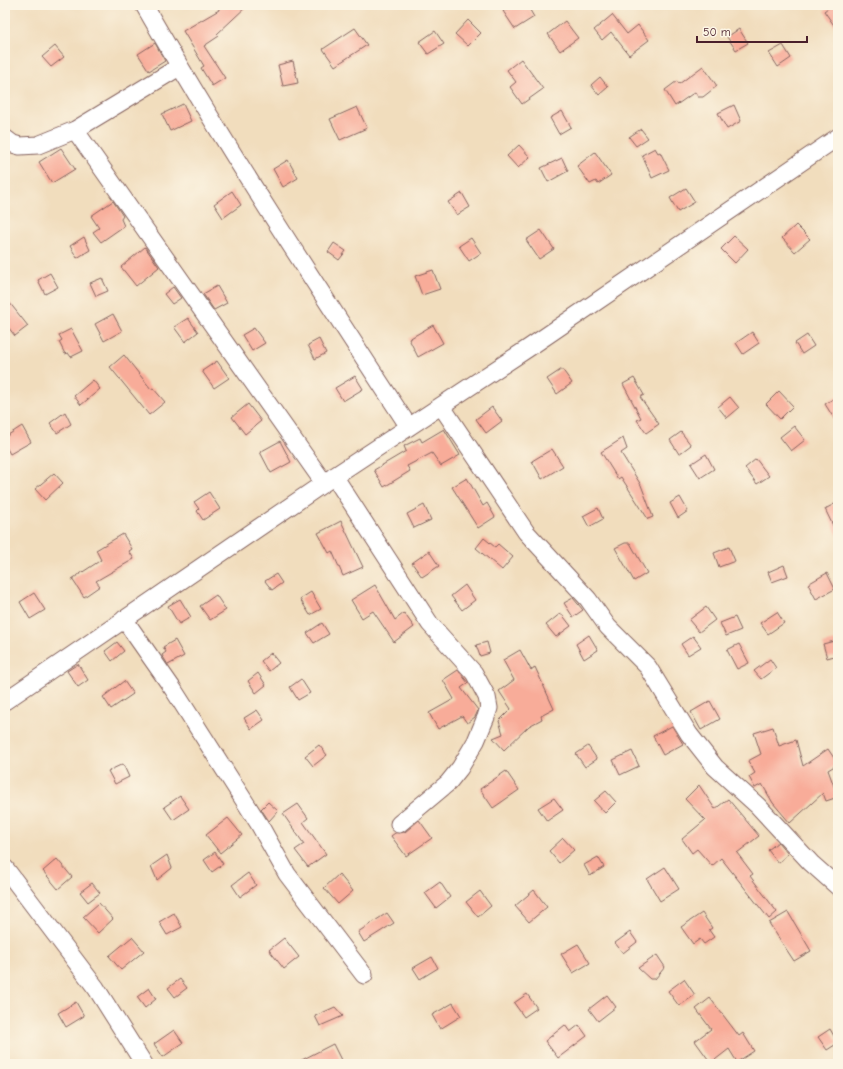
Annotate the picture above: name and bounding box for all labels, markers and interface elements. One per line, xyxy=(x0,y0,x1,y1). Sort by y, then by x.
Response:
scale bar xyxy=(697,18,807,44)
text: 50 m xyxy=(703,25,731,39)

